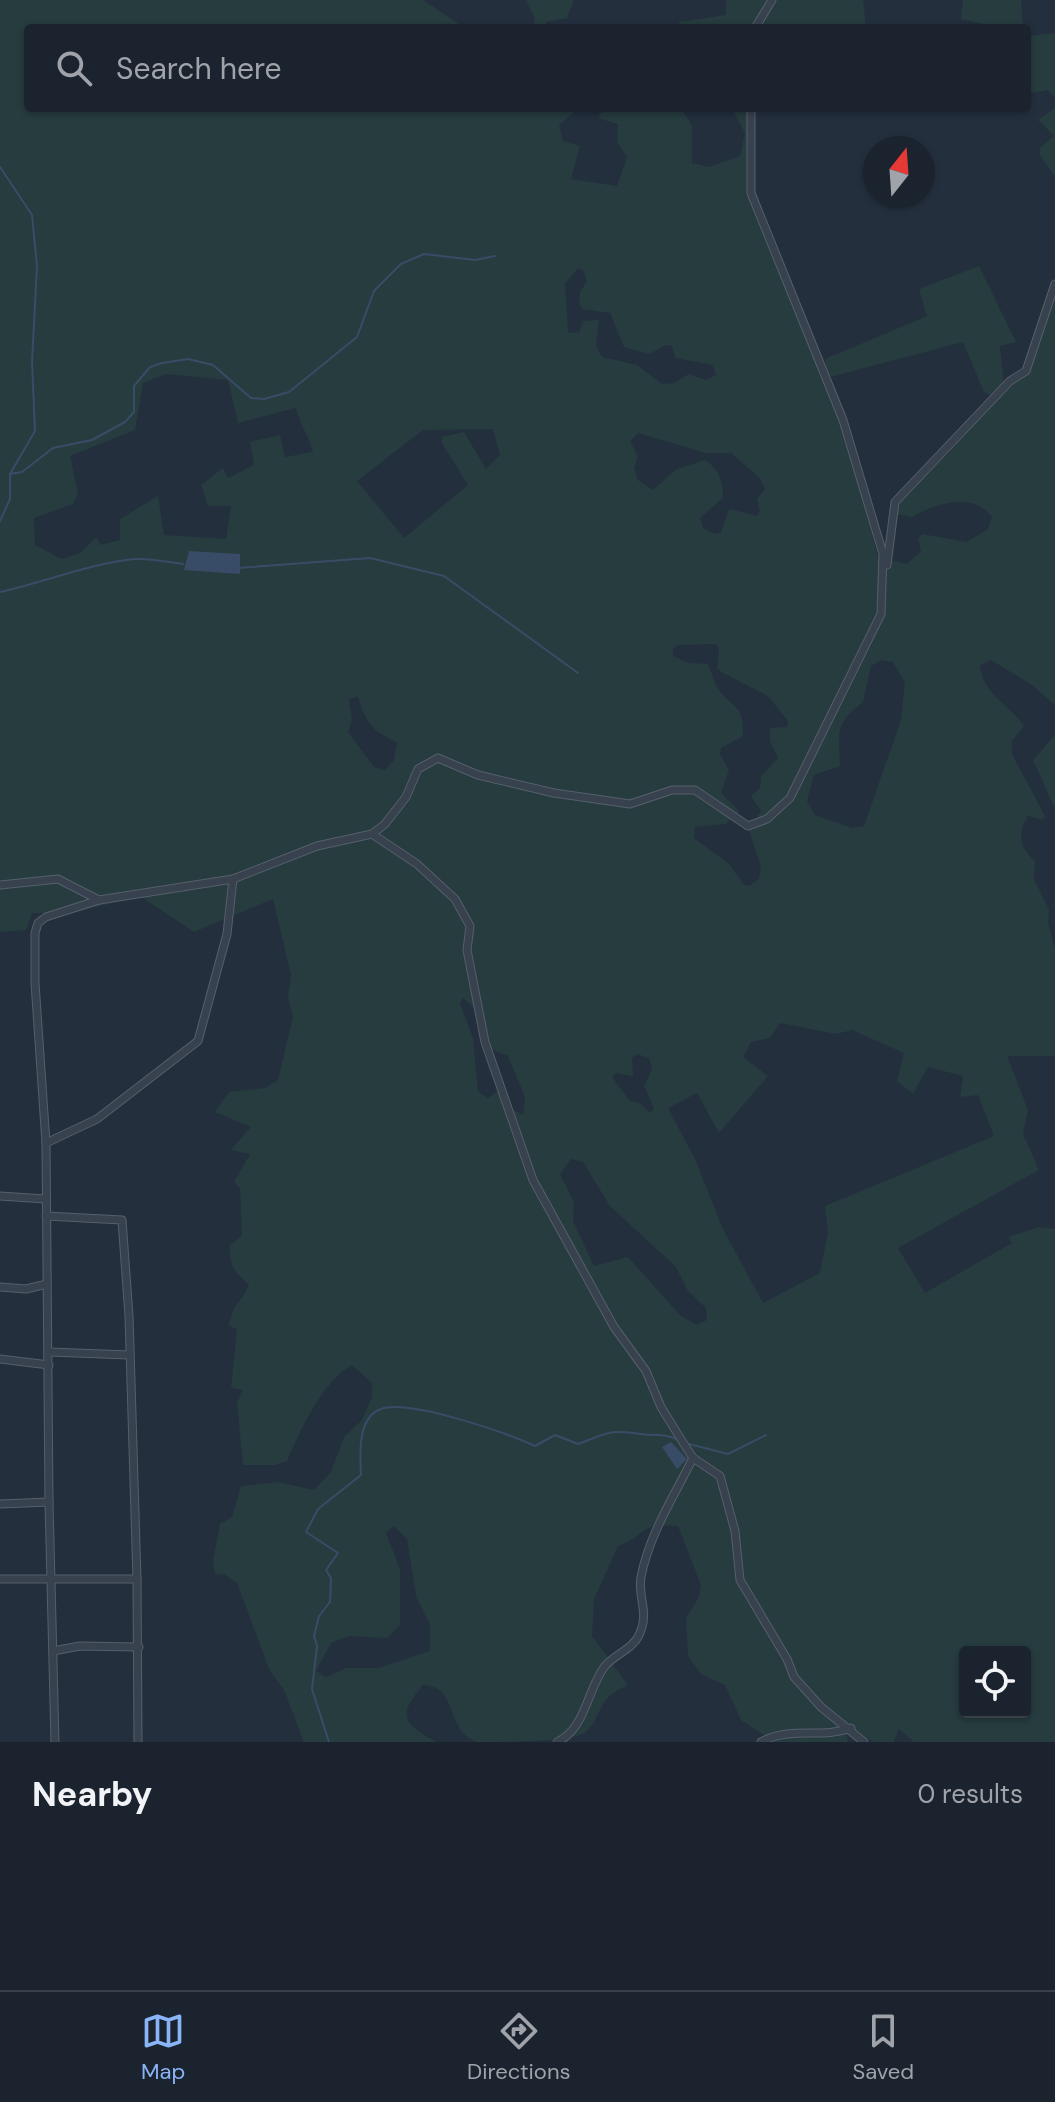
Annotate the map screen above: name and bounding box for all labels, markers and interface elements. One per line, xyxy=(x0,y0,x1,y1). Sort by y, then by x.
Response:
search box xyxy=(24,24,1031,112)
icon: search xyxy=(52,46,96,90)
text: Search here xyxy=(116,49,282,88)
north arrow xyxy=(863,136,935,208)
map controls xyxy=(959,1646,1031,1718)
button: locate xyxy=(959,1646,1031,1718)
text: Nearby xyxy=(32,1772,152,1817)
text: 0 results xyxy=(917,1777,1023,1811)
tab: Map xyxy=(141,2009,185,2086)
tab: Directions xyxy=(467,2009,571,2086)
tab: Saved xyxy=(852,2009,914,2086)

